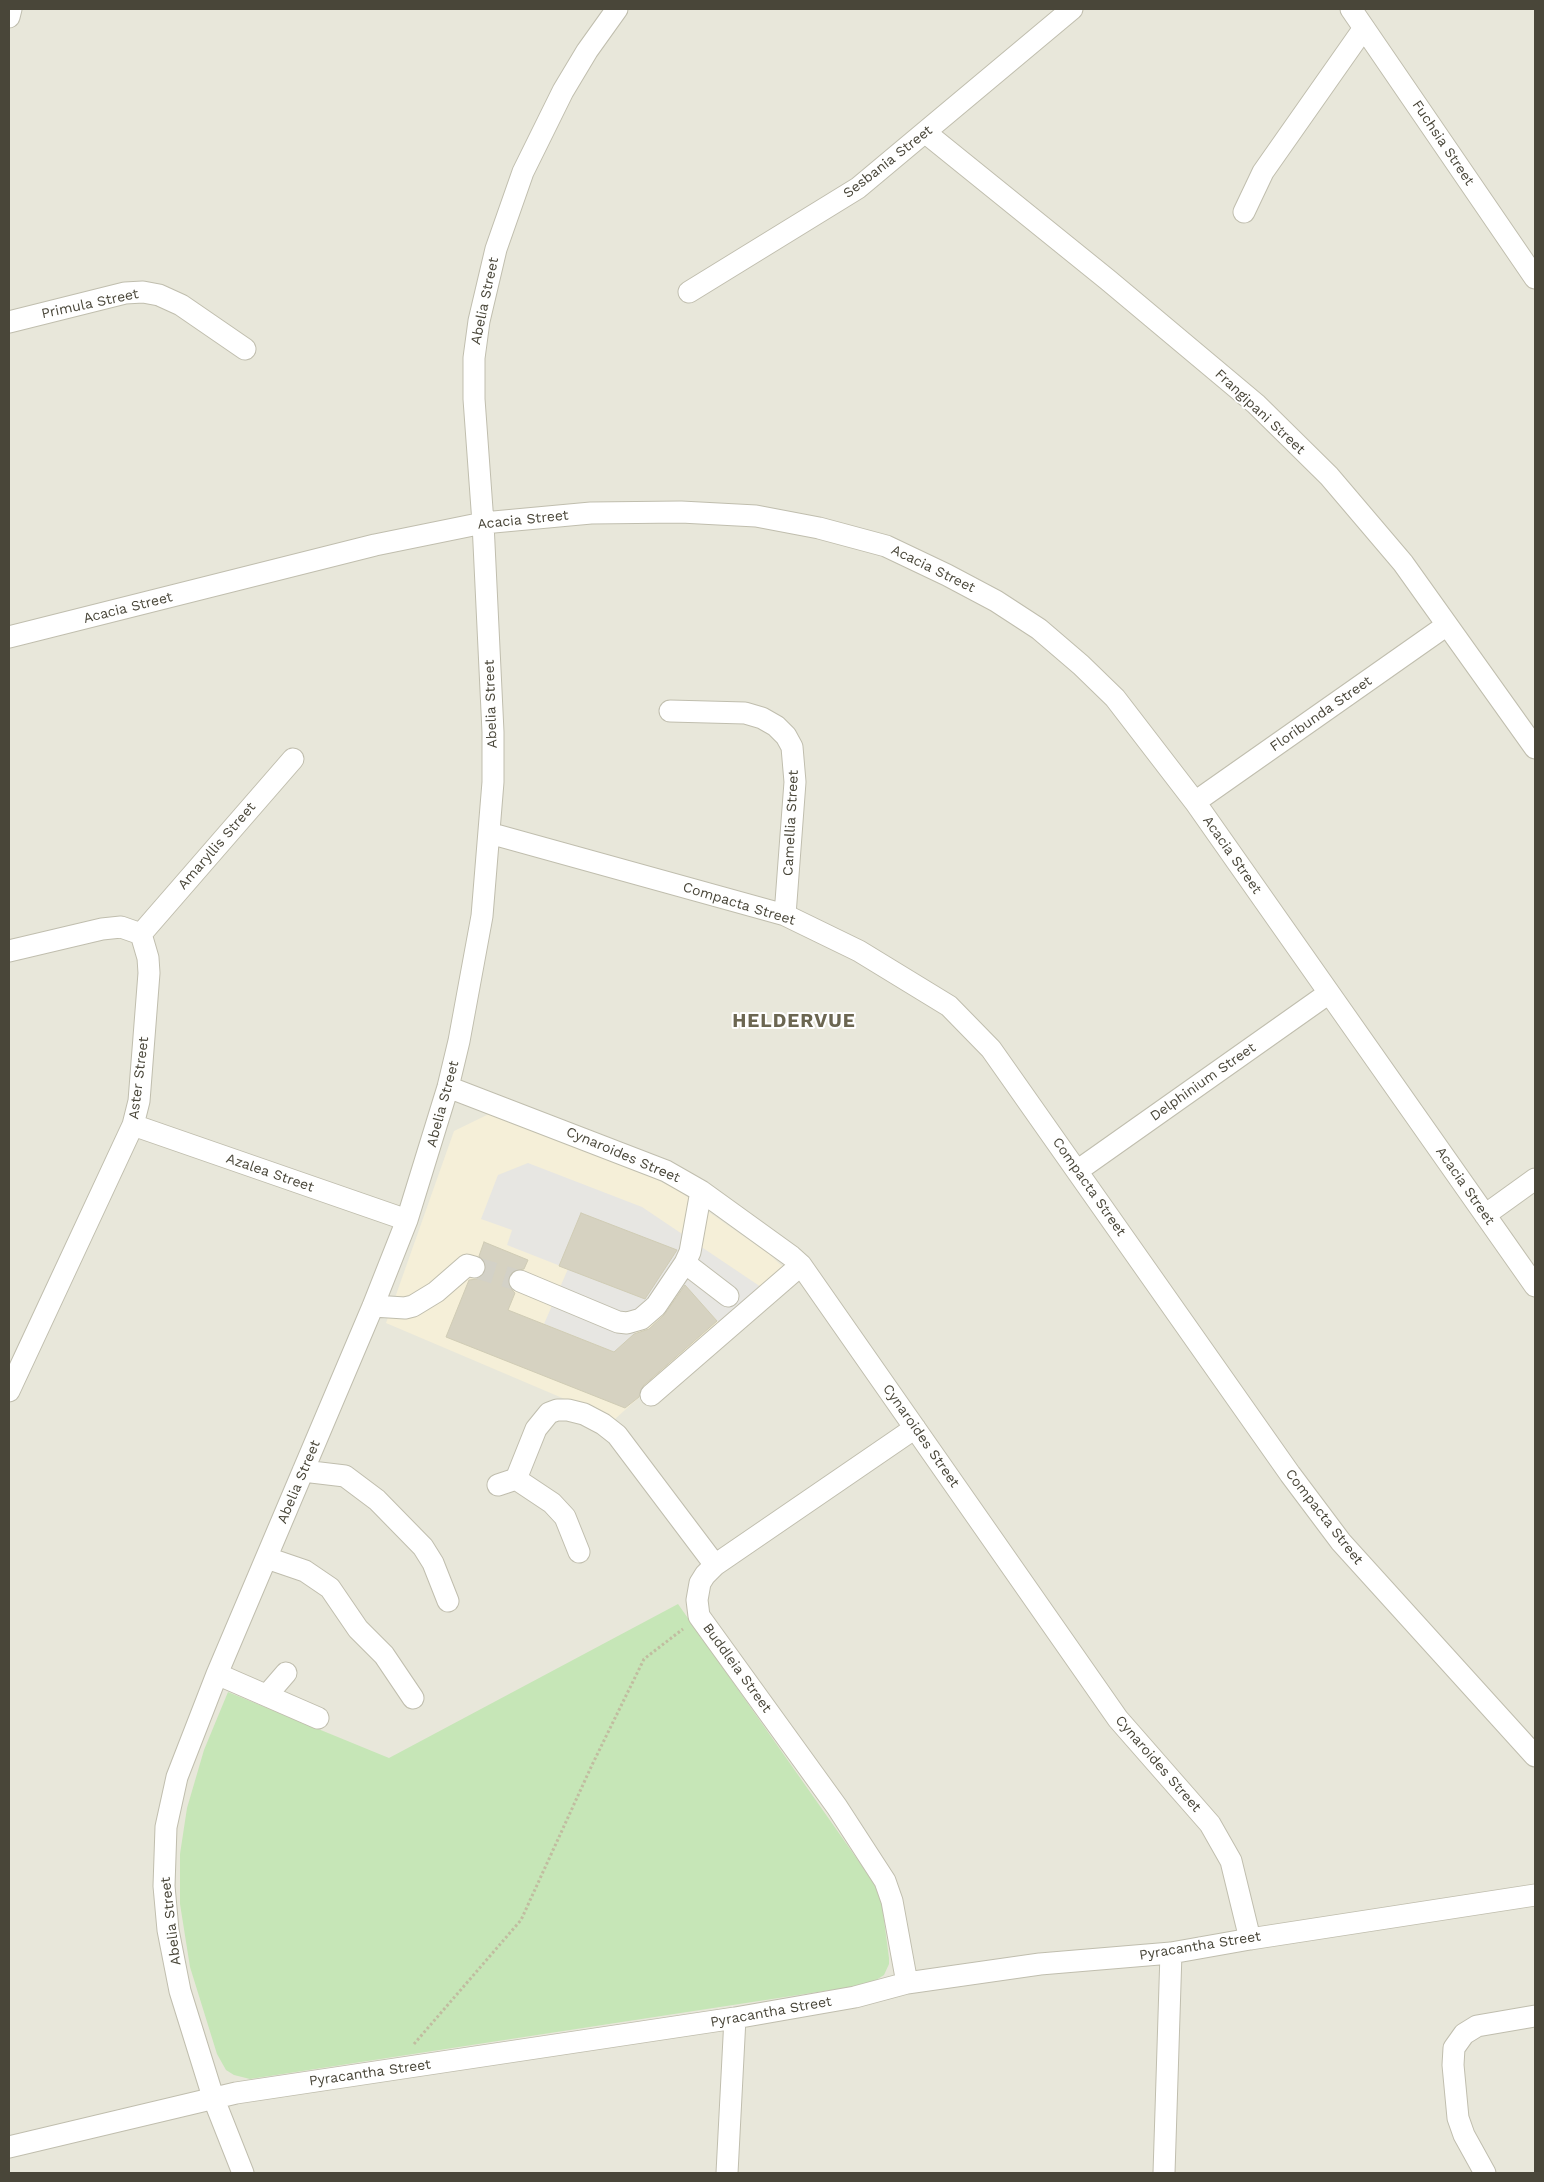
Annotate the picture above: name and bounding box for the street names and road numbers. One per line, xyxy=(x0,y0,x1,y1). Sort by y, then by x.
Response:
street label: Fuchsia Street xyxy=(1408,97,1478,189)
street label: Sesbania Street xyxy=(840,122,936,202)
street label: Abelia Street xyxy=(468,256,502,346)
street label: Primula Street xyxy=(40,285,140,323)
street label: Frangipani Street xyxy=(1211,366,1309,458)
street label: Acacia Street xyxy=(477,507,569,533)
street label: Acacia Street xyxy=(888,541,978,597)
street label: Acacia Street xyxy=(82,589,174,627)
street label: Abelia Street xyxy=(481,659,501,749)
street label: Floribunda Street xyxy=(1267,673,1375,755)
street label: Camellia Street xyxy=(780,770,802,876)
street label: Amaryllis Street xyxy=(175,799,259,893)
street label: Acacia Street xyxy=(1199,813,1265,897)
street label: Compacta Street xyxy=(681,879,797,929)
street label: Aster Street xyxy=(126,1036,152,1120)
street label: Delphinium Street xyxy=(1147,1039,1259,1125)
street label: Abelia Street xyxy=(423,1059,463,1149)
street label: Cynaroides Street xyxy=(563,1123,683,1187)
street label: Compacta Street xyxy=(1049,1134,1129,1240)
street label: Acacia Street xyxy=(1432,1144,1498,1228)
street label: Azalea Street xyxy=(224,1150,316,1196)
street label: Cynaroides Street xyxy=(879,1381,963,1491)
street label: Abelia Street xyxy=(274,1438,324,1526)
street label: Compacta Street xyxy=(1281,1466,1367,1568)
street label: Buddleia Street xyxy=(699,1620,775,1716)
street label: Cynaroides Street xyxy=(1112,1712,1204,1816)
street label: Abelia Street xyxy=(157,1876,185,1966)
street label: Pyracantha Street xyxy=(1138,1928,1262,1964)
street label: Pyracantha Street xyxy=(709,1993,833,2031)
street label: Pyracantha Street xyxy=(308,2056,432,2090)

